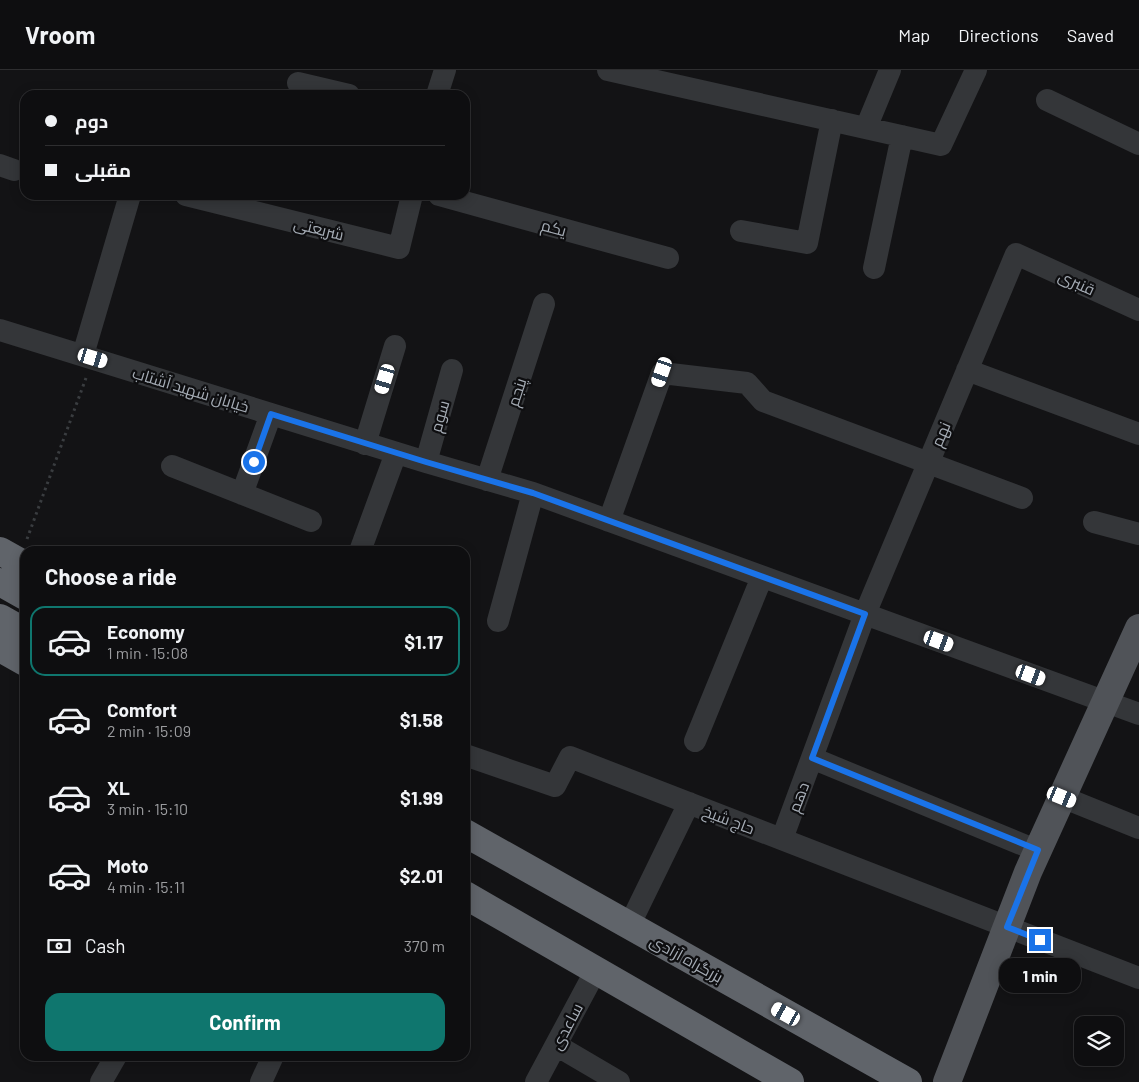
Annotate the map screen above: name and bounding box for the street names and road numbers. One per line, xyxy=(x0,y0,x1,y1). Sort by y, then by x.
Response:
street label: شریعتی xyxy=(291,213,346,245)
street label: یکم xyxy=(539,215,569,243)
street label: قنبری xyxy=(1055,265,1098,301)
street label: خیابان شهید آشتاب xyxy=(130,362,252,418)
street label: پنجم xyxy=(502,375,533,410)
street label: سوم xyxy=(425,398,455,435)
street label: نهم xyxy=(926,419,956,451)
street label: دهم xyxy=(784,779,815,816)
street label: حاج شیخ xyxy=(699,800,758,840)
street label: بزرگراه آزادی xyxy=(646,930,727,988)
street label: ساعدی xyxy=(546,999,588,1054)

